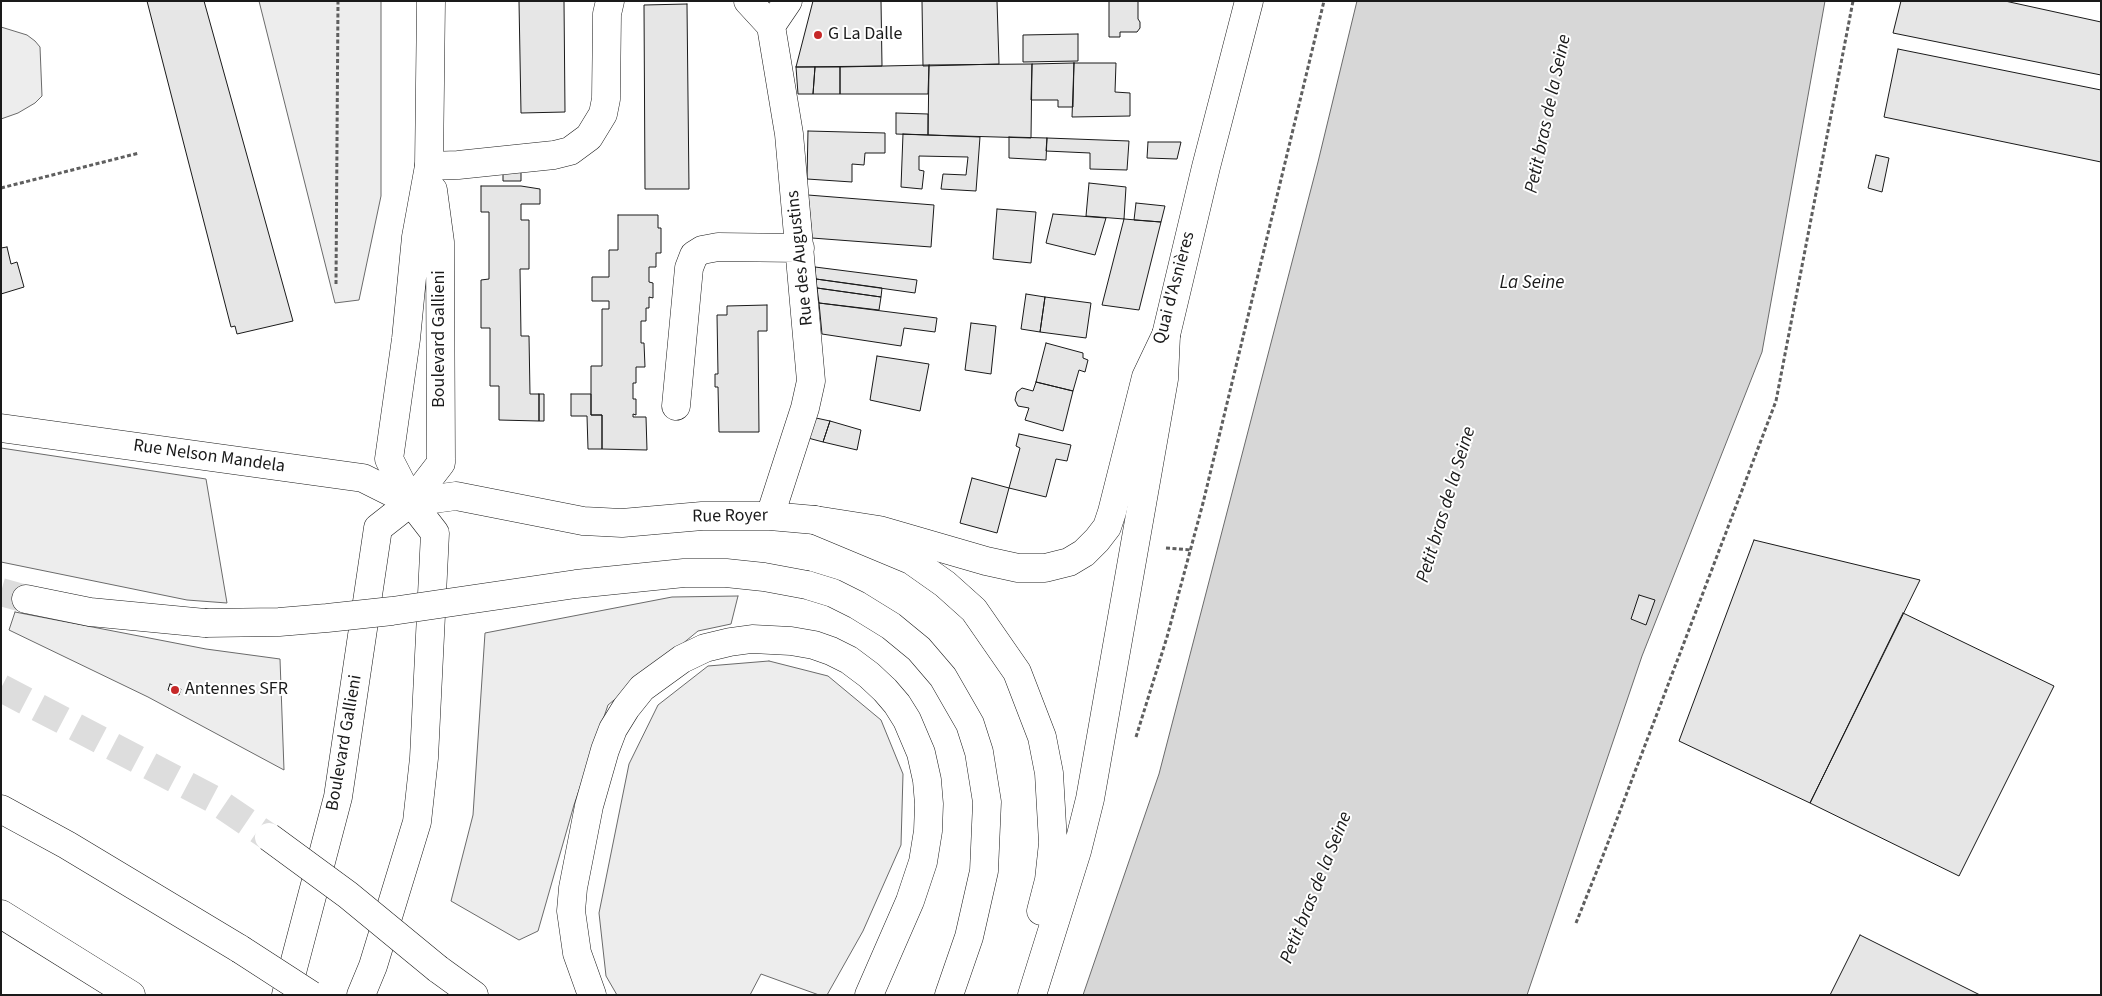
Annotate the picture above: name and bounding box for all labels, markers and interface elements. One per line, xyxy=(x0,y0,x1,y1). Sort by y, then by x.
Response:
place label: G La Dalle xyxy=(828,24,902,46)
marker: G La Dalle xyxy=(812,29,824,41)
water label: Petit bras de la Seine xyxy=(1521,33,1577,195)
street label: Rue des Augustins xyxy=(783,189,819,327)
street label: Quai d'Asnières xyxy=(1150,229,1200,347)
street label: Boulevard Gallieni xyxy=(429,270,451,408)
water label: La Seine xyxy=(1500,273,1564,295)
water label: Petit bras de la Seine xyxy=(1412,424,1482,586)
street label: Rue Nelson Mandela xyxy=(132,436,286,478)
street label: Rue Royer xyxy=(692,506,768,528)
street label: Boulevard Gallieni xyxy=(322,673,368,813)
place label: Antennes SFR xyxy=(185,679,288,701)
marker: Antennes SFR xyxy=(169,684,181,696)
water label: Petit bras de la Seine xyxy=(1276,809,1358,967)

